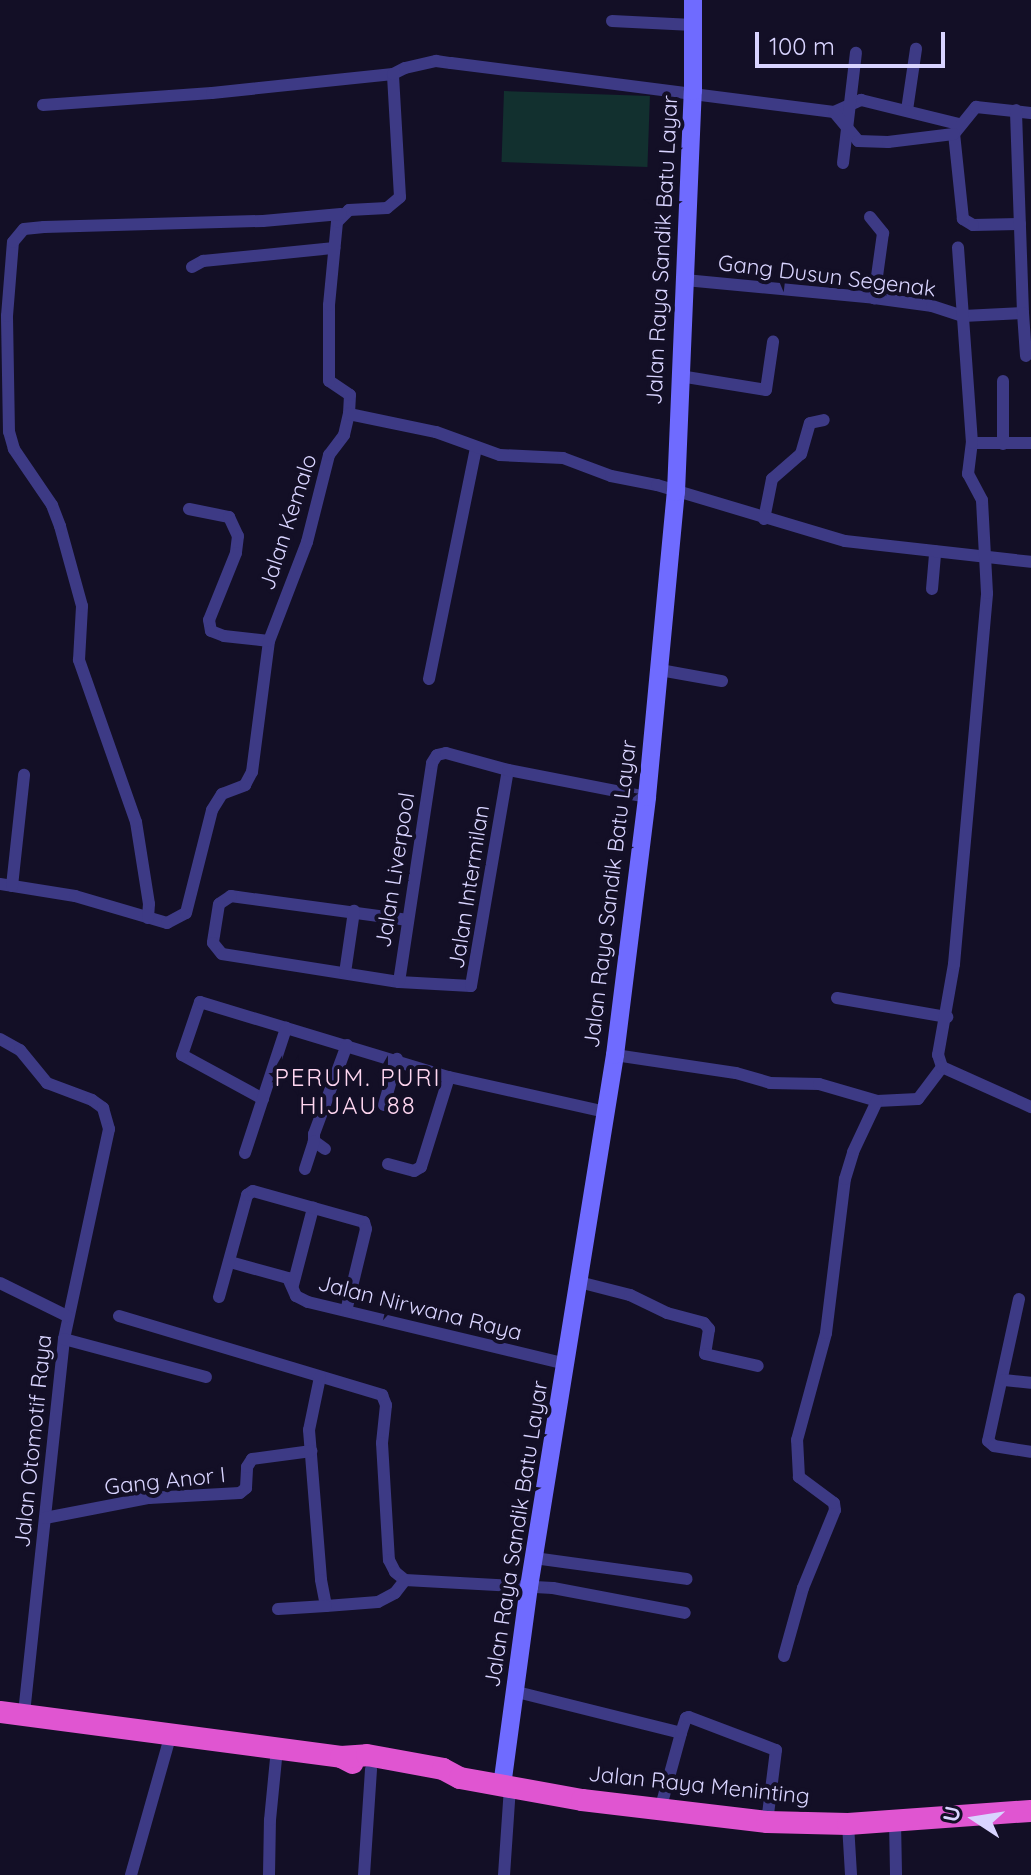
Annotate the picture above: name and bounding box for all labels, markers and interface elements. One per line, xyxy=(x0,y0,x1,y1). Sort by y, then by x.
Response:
scale bar xyxy=(759,16,949,66)
text: 100 m xyxy=(769,31,835,61)
street label: Jalan Raya Sandik Batu Layar xyxy=(641,94,683,406)
street label: Gang Dusun Segenak xyxy=(716,250,938,302)
street label: Jalan Kemalo xyxy=(254,451,322,593)
street label: Jalan Raya Sandik Batu Layar xyxy=(578,738,642,1050)
street label: Jalan Liverpool xyxy=(370,790,420,950)
street label: Jalan Intermilan xyxy=(443,803,495,971)
district label: PERUM. PURI HIJAU 88 xyxy=(274,1064,442,1120)
street label: Jalan Nirwana Raya xyxy=(315,1270,525,1346)
street label: Jalan Otomotif Raya xyxy=(9,1333,57,1549)
street label: Jalan Raya Sandik Batu Layar xyxy=(479,1379,553,1689)
street label: Gang Anor I xyxy=(103,1462,227,1500)
street label: Jalan Raya Meninting xyxy=(587,1760,811,1810)
north arrow xyxy=(935,1779,1015,1859)
text: U xyxy=(936,1804,967,1825)

